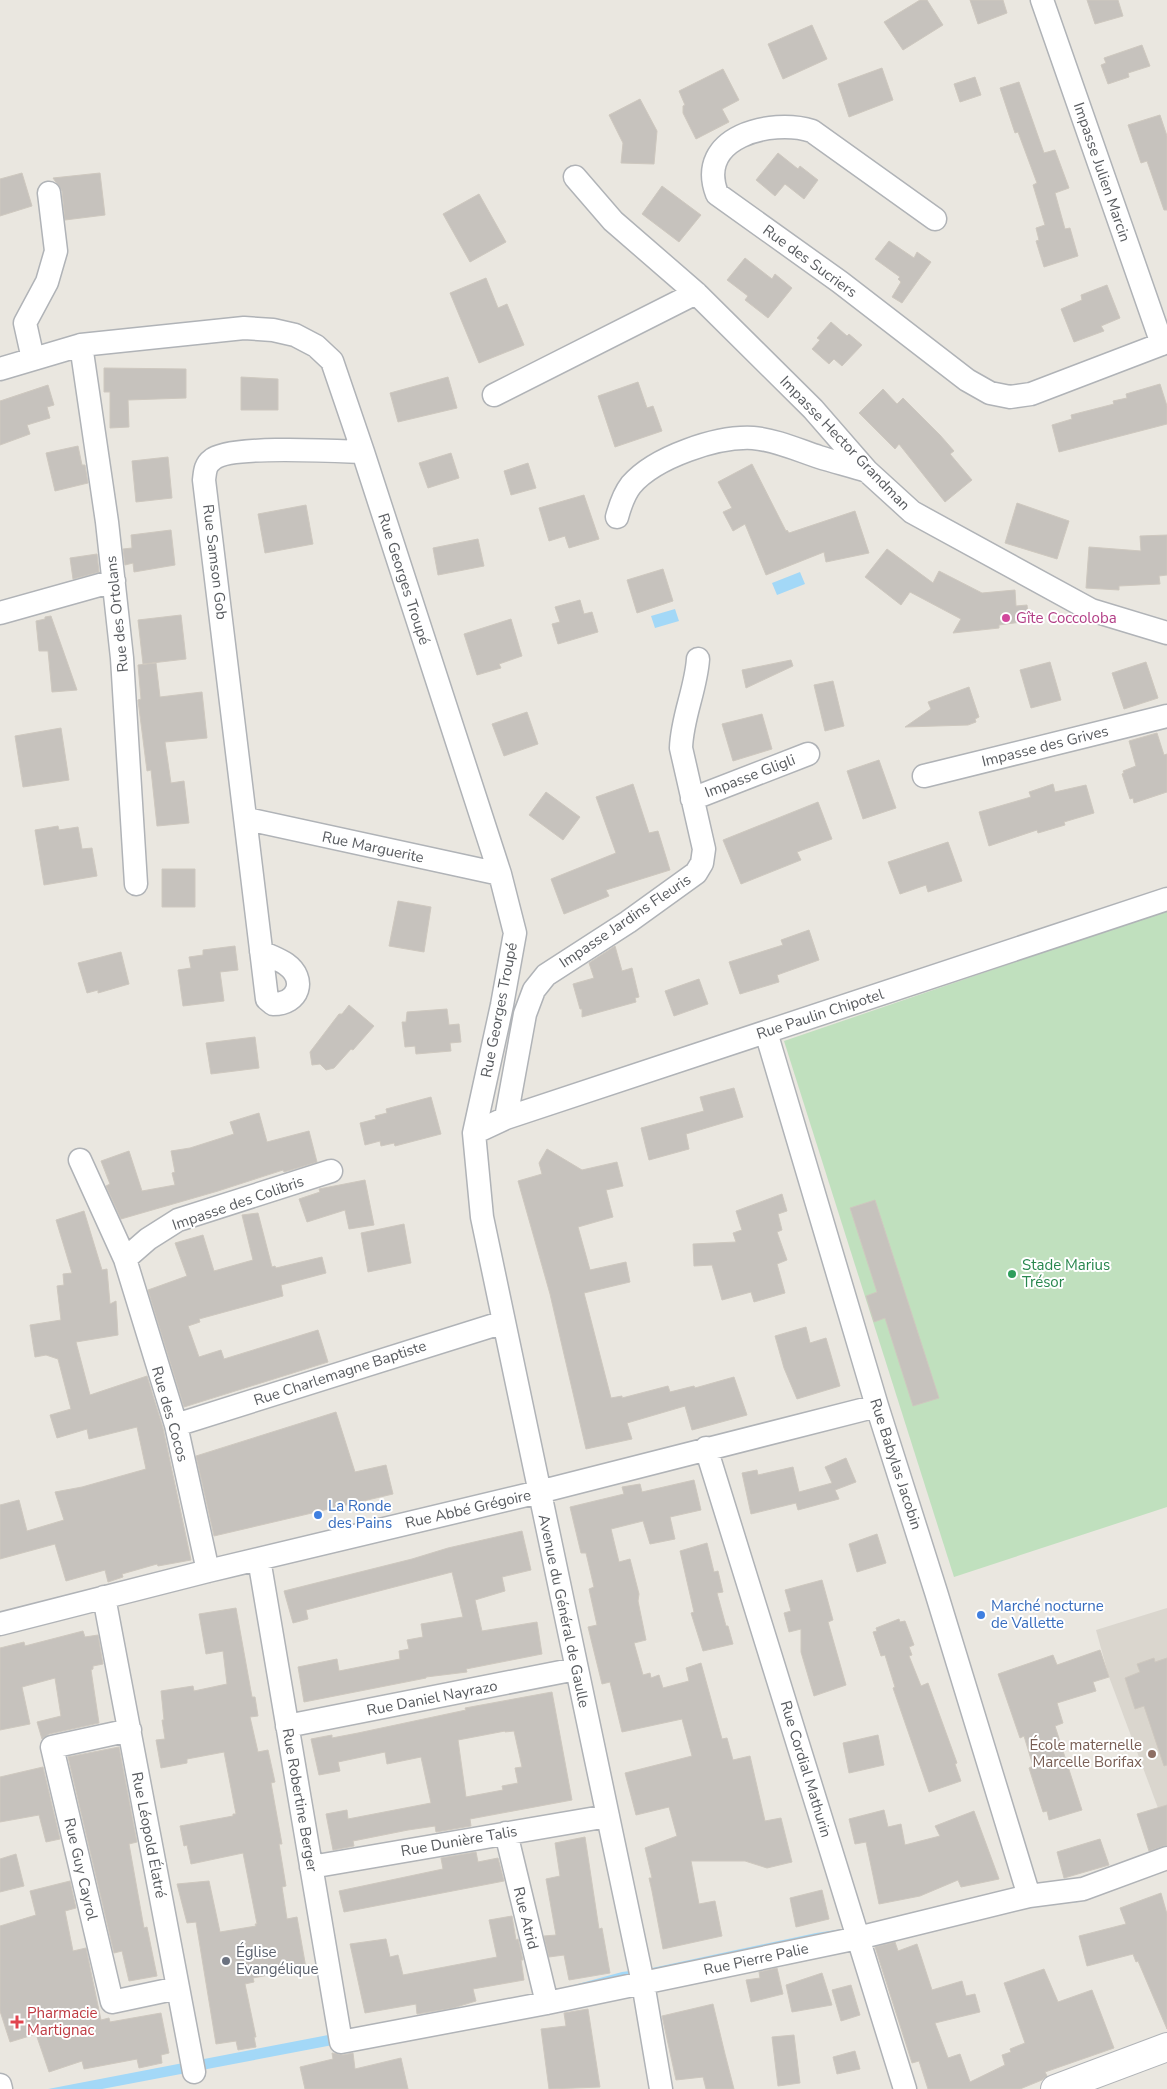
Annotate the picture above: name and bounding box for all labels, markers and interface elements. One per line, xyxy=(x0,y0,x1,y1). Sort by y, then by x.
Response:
street label: Impasse Julien Marcin xyxy=(1069,100,1135,244)
street label: Rue des Sucriers xyxy=(759,220,861,302)
street label: Impasse Hector Grandman xyxy=(775,372,915,514)
street label: Rue Samson Gob xyxy=(198,503,232,621)
street label: Rue Georges Troupé xyxy=(373,511,435,647)
street label: Rue des Ortolans xyxy=(101,555,133,673)
place label: Gîte Coccoloba xyxy=(1016,608,1117,628)
marker: Gîte Coccoloba xyxy=(1000,612,1012,624)
street label: Impasse des Grives xyxy=(980,721,1110,771)
street label: Impasse Gligli xyxy=(702,750,798,802)
street label: Rue Marguerite xyxy=(320,826,426,868)
street label: Impasse Jardins Fleuris xyxy=(555,869,695,973)
street label: Rue Georges Troupé xyxy=(476,941,522,1079)
street label: Rue Paulin Chipotel xyxy=(754,984,887,1044)
street label: Impasse des Colibris xyxy=(169,1171,307,1235)
place label: Stade Marius Trésor xyxy=(1022,1255,1110,1292)
marker: Stade Marius Trésor xyxy=(1006,1268,1018,1280)
street label: Rue Charlemagne Baptiste xyxy=(251,1336,429,1410)
street label: Rue des Cocos xyxy=(147,1364,193,1464)
street label: Rue Babylas Jacobin xyxy=(865,1396,927,1532)
street label: Rue Abbé Grégoire xyxy=(403,1485,533,1533)
place label: La Ronde des Pains xyxy=(328,1496,392,1533)
marker: La Ronde des Pains xyxy=(312,1509,324,1521)
street label: Avenue du Général de Gaulle xyxy=(534,1512,594,1710)
place label: Marché nocturne de Vallette xyxy=(991,1596,1104,1633)
marker: Marché nocturne de Vallette xyxy=(975,1609,987,1621)
street label: Rue Daniel Nayrazo xyxy=(365,1676,499,1720)
street label: Rue Cordial Mathurin xyxy=(776,1698,836,1840)
street label: Rue Robertine Berger xyxy=(278,1727,323,1874)
place label: École maternelle Marcelle Borifax xyxy=(1029,1735,1142,1772)
marker: École maternelle Marcelle Borifax xyxy=(1146,1748,1158,1760)
street label: Rue Léopold Élatré xyxy=(127,1770,171,1900)
street label: Rue Guy Cayrol xyxy=(59,1816,103,1923)
street label: Rue Dunière Talis xyxy=(399,1821,519,1861)
street label: Rue Atrid xyxy=(509,1885,543,1951)
street label: Rue Pierre Palie xyxy=(702,1938,810,1980)
place label: Église Evangélique xyxy=(236,1942,319,1979)
marker: Église Evangélique xyxy=(220,1955,232,1967)
place label: Pharmacie Martignac xyxy=(27,2003,98,2040)
marker: Pharmacie Martignac xyxy=(11,2016,23,2028)

